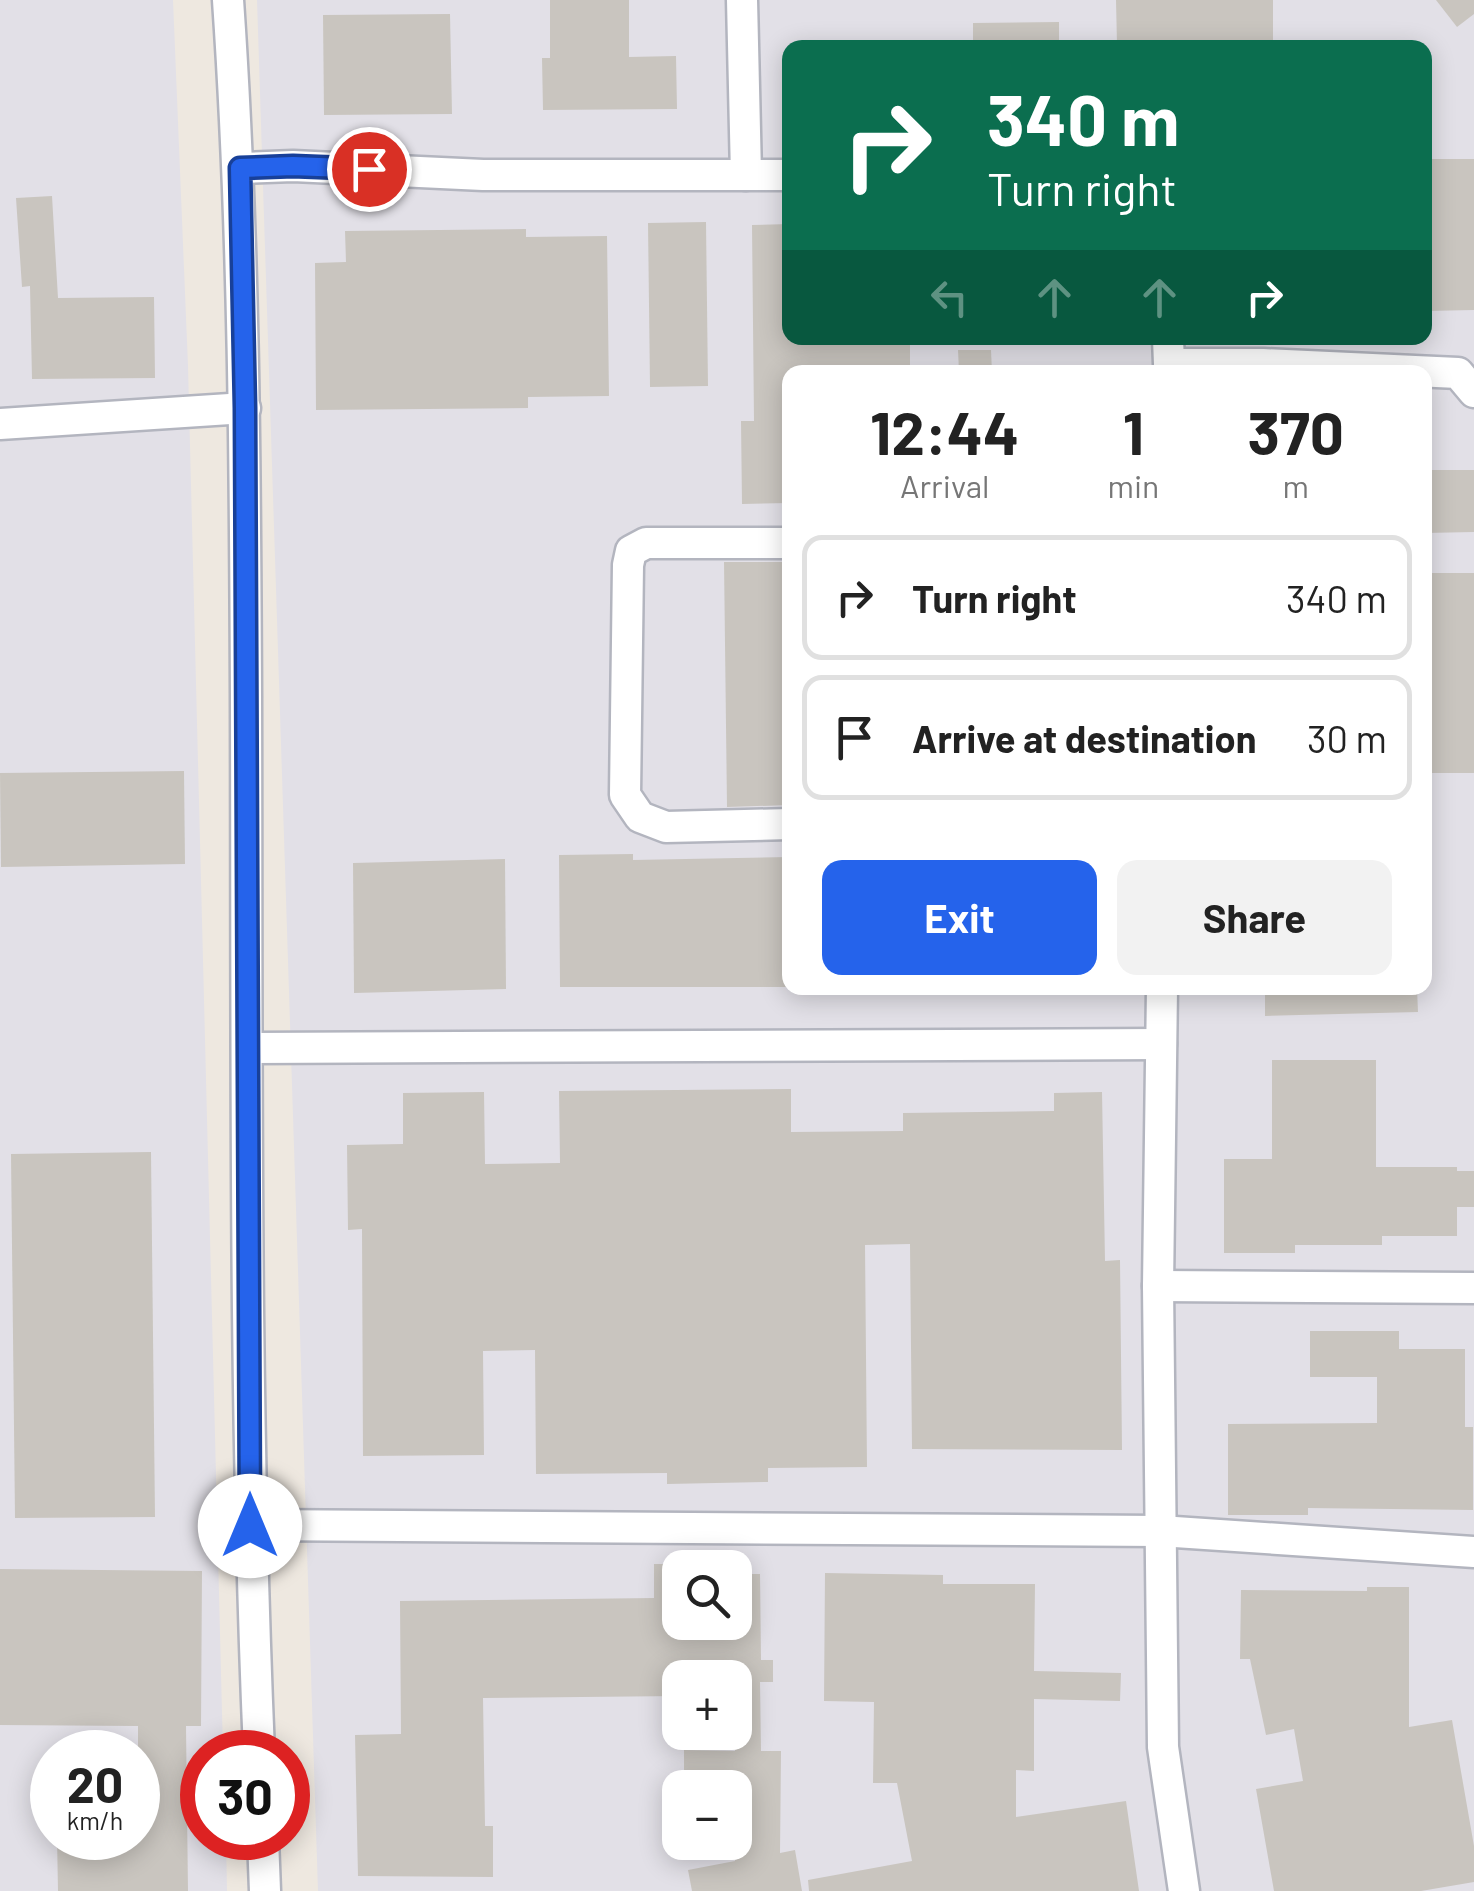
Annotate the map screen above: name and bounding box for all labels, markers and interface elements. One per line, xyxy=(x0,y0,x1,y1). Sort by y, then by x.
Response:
text: 340 m xyxy=(987,76,1180,160)
icon: right xyxy=(822,80,952,210)
pin xyxy=(327,127,412,212)
icon: arrive xyxy=(342,142,397,197)
text: Turn right xyxy=(987,161,1177,215)
icon: left xyxy=(922,270,977,325)
icon: ahead xyxy=(1027,270,1082,325)
icon: ahead xyxy=(1132,270,1187,325)
icon: right xyxy=(1237,270,1292,325)
text: 12:44 xyxy=(870,395,1019,467)
text: 1 xyxy=(1123,395,1144,467)
text: 370 xyxy=(1247,395,1344,467)
text: Arrival xyxy=(900,466,989,504)
text: min xyxy=(1108,466,1159,504)
text: m xyxy=(1282,466,1309,504)
icon: right xyxy=(827,570,882,625)
text: Turn right xyxy=(912,575,1077,621)
text: 340 m xyxy=(1286,575,1387,621)
icon: arrive xyxy=(827,710,882,765)
text: Arrive at destination xyxy=(912,715,1257,761)
text: 30 m xyxy=(1307,715,1387,761)
button: Exit xyxy=(822,860,1097,975)
button: Share xyxy=(1117,860,1392,975)
position arrow xyxy=(198,1474,302,1578)
map controls xyxy=(662,1550,752,1860)
button: search xyxy=(662,1550,752,1640)
button: + xyxy=(662,1660,752,1750)
speed limit sign: 30 xyxy=(180,1730,310,1860)
text: 20 xyxy=(67,1753,123,1813)
button: − xyxy=(662,1770,752,1860)
text: km/h xyxy=(67,1805,123,1835)

